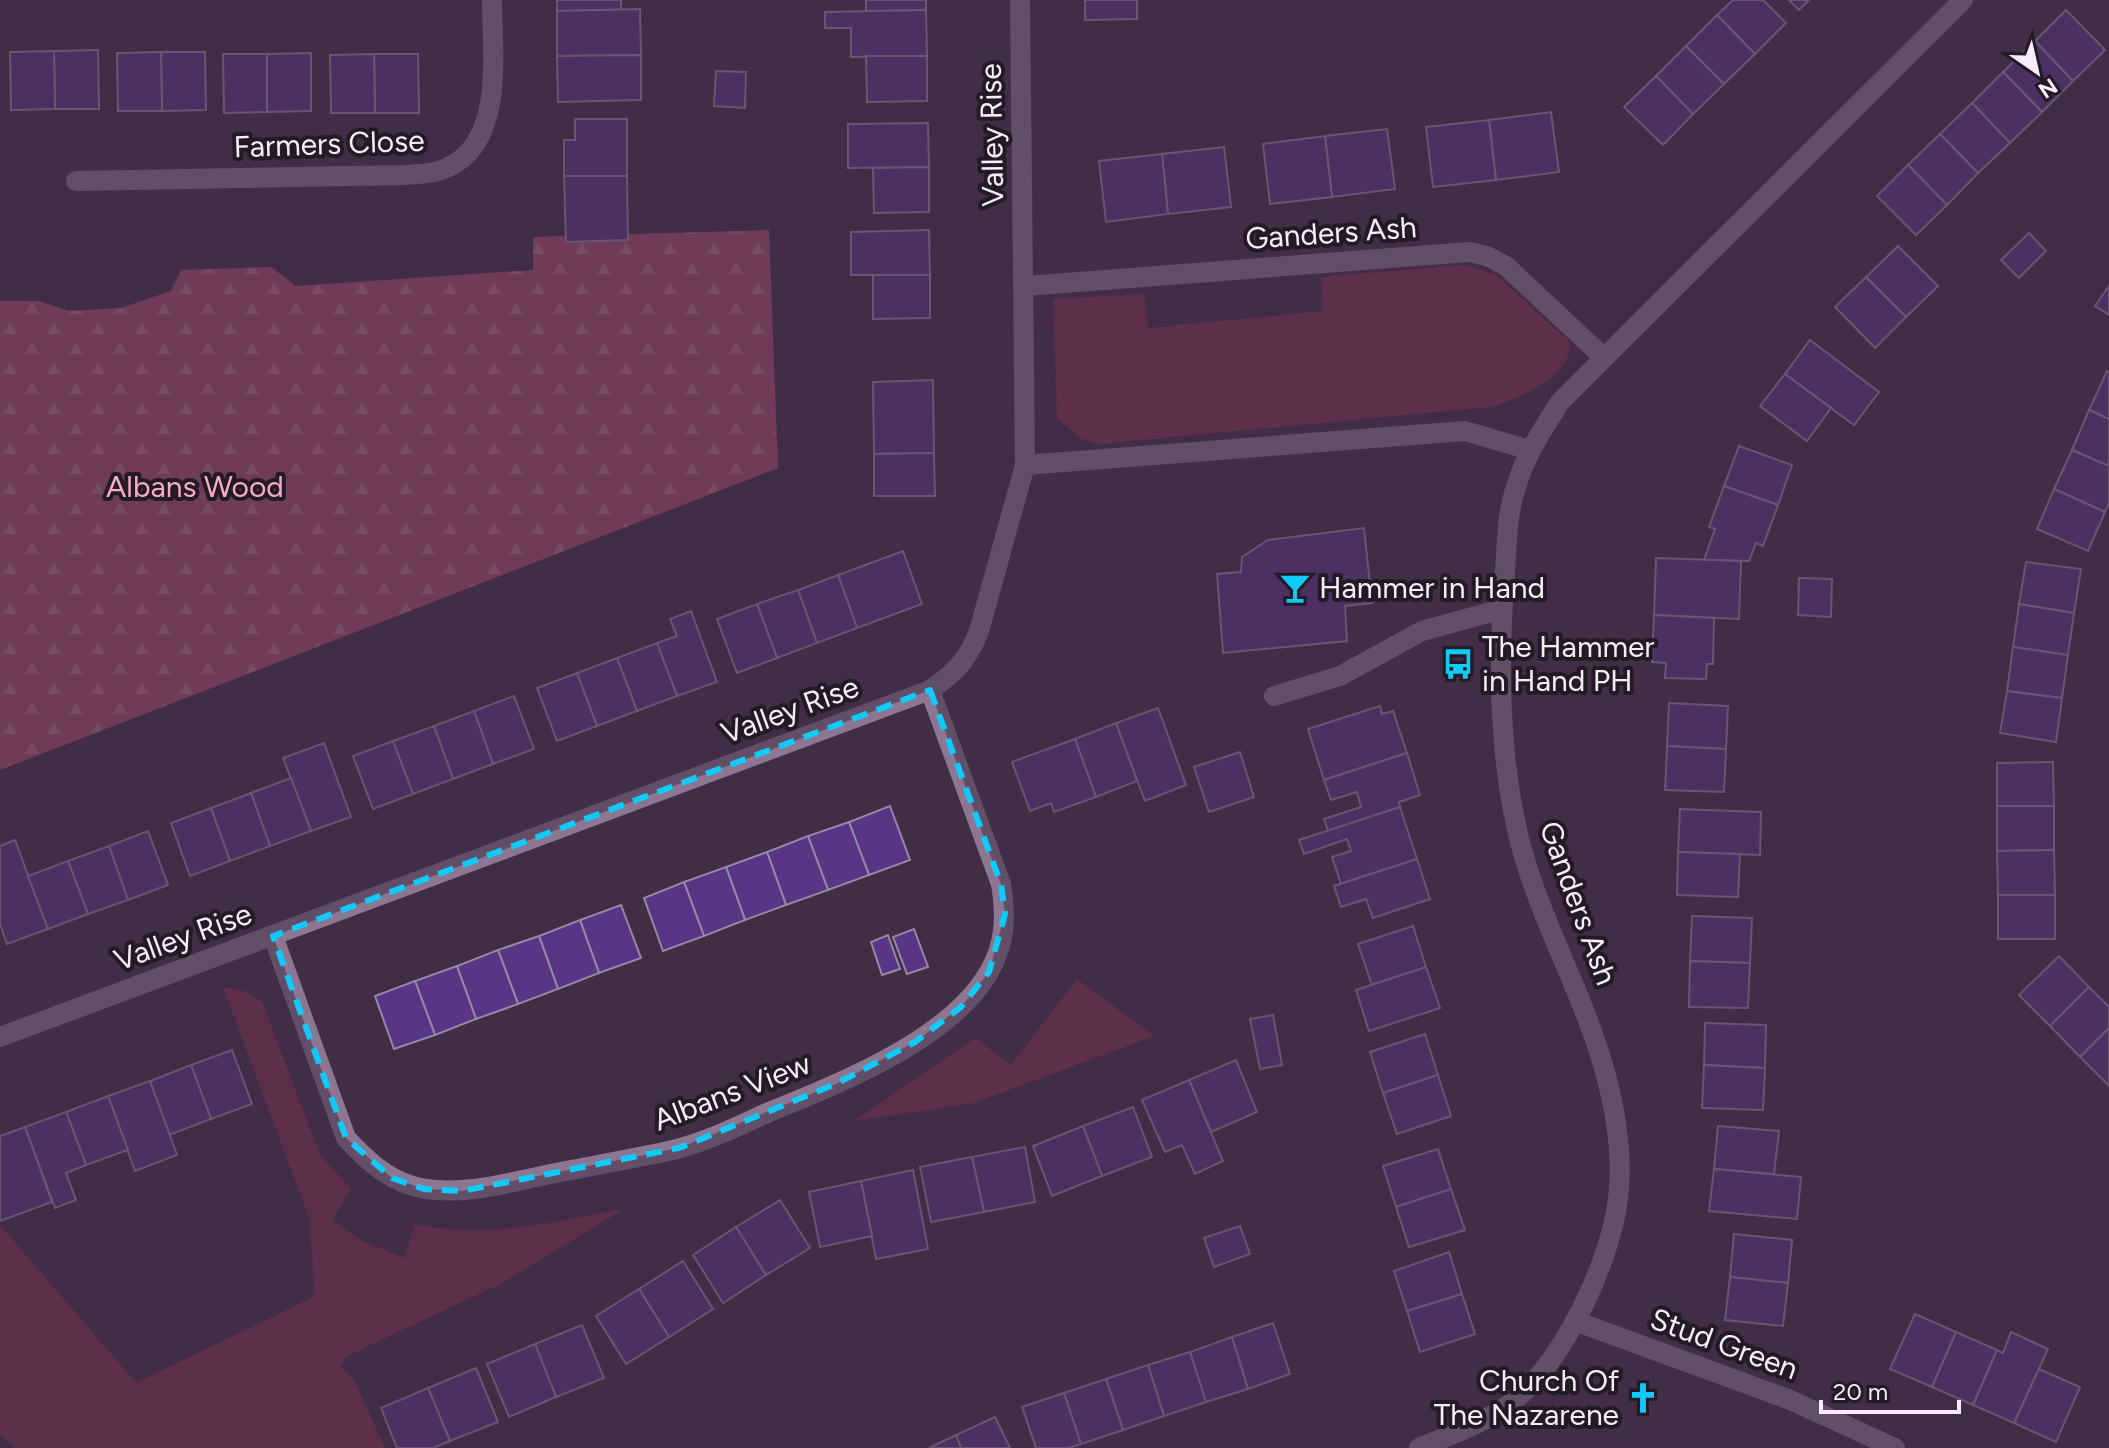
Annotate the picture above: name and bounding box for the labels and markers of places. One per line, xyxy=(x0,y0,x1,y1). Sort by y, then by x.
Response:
place label: Hammer in Hand xyxy=(1319,569,1545,606)
bar icon: Hammer in Hand xyxy=(1278,571,1312,605)
place label: The Hammer in Hand PH xyxy=(1482,628,1655,699)
bus stop icon: The Hammer in Hand PH xyxy=(1441,647,1475,681)
place label: Church Of The Nazarene xyxy=(1434,1362,1619,1433)
church icon: Church Of The Nazarene xyxy=(1626,1381,1660,1415)

